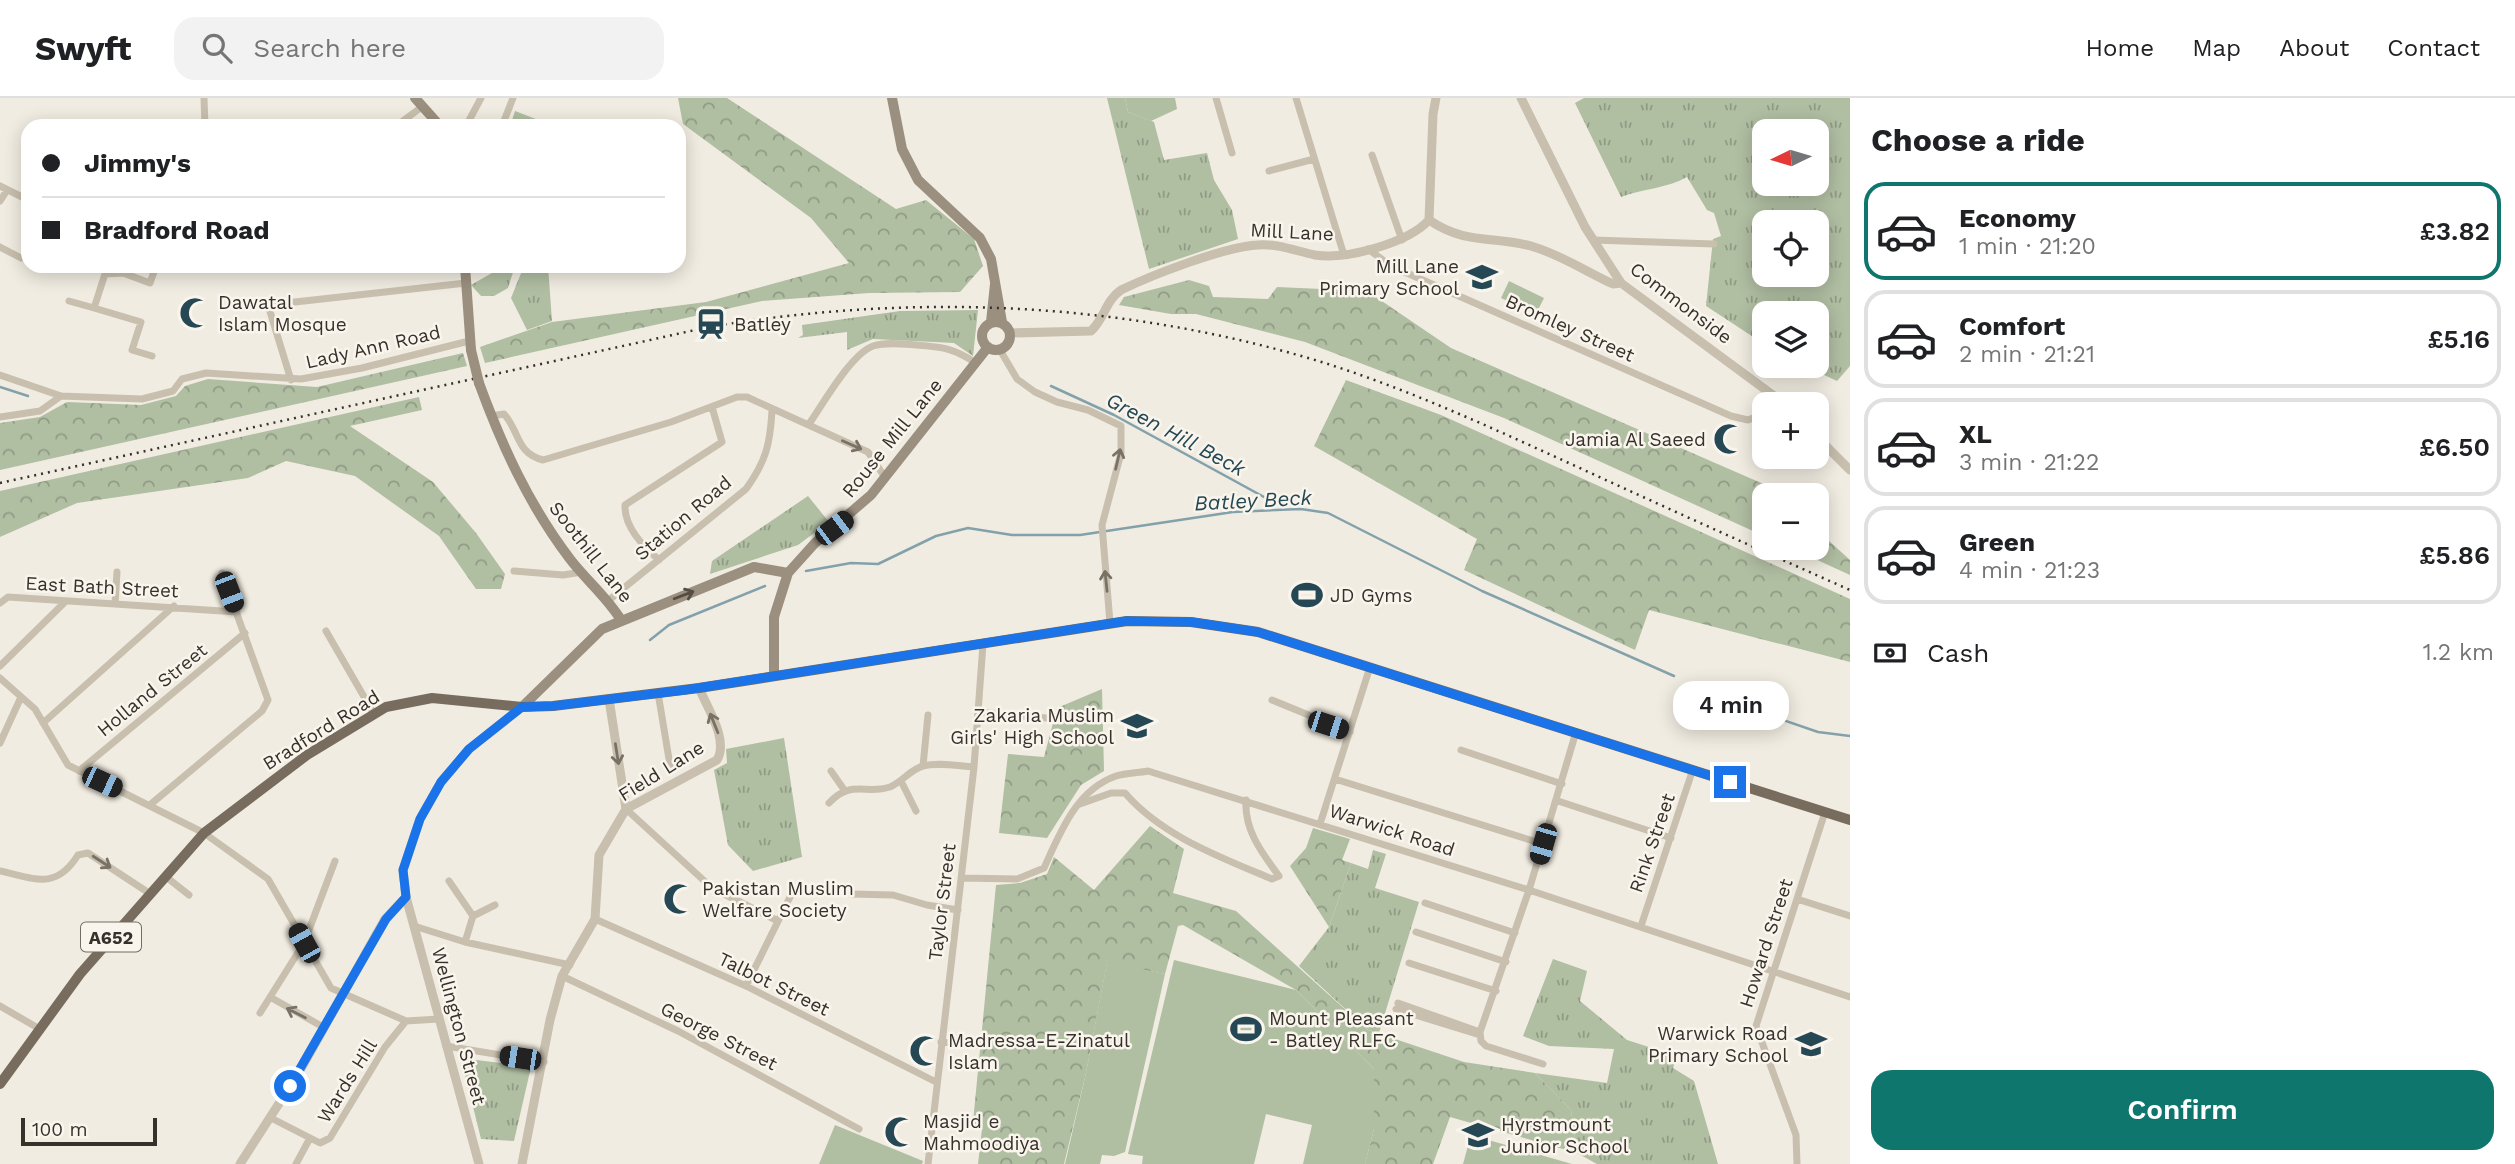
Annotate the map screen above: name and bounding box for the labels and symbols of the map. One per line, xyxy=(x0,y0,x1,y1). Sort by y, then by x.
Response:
north arrow xyxy=(1752,119,1829,196)
street label: Mill Lane xyxy=(1250,218,1334,246)
place label: Mill Lane Primary School xyxy=(1319,255,1459,300)
street label: Commonside xyxy=(1625,257,1737,349)
school or university icon: Mill Lane Primary School xyxy=(1465,260,1499,294)
street label: Bromley Street xyxy=(1502,289,1638,367)
place label: Dawatal Islam Mosque xyxy=(218,291,347,336)
mosque icon: Dawatal Islam Mosque xyxy=(178,296,212,330)
station icon: Batley xyxy=(694,307,728,341)
place label: Batley xyxy=(734,313,791,336)
street label: Lady Ann Road xyxy=(303,320,443,374)
street label: Rouse Mill Lane xyxy=(837,374,947,502)
water label: Green Hill Beck xyxy=(1102,387,1250,481)
mosque icon: Jamia Al Saeed xyxy=(1712,422,1746,456)
place label: Jamia Al Saeed xyxy=(1565,428,1706,451)
one-way arrow xyxy=(841,439,862,452)
one-way arrow xyxy=(1113,449,1126,471)
street label: Station Road xyxy=(630,471,736,565)
water label: Batley Beck xyxy=(1193,484,1313,516)
street label: Soothill Lane xyxy=(544,497,638,607)
car xyxy=(811,507,858,549)
car xyxy=(212,569,247,615)
one-way arrow xyxy=(1099,570,1112,593)
street label: East Bath Street xyxy=(25,571,179,603)
sports icon: JD Gyms xyxy=(1290,578,1324,612)
place label: JD Gyms xyxy=(1330,584,1412,607)
one-way arrow xyxy=(673,587,695,600)
street label: Holland Street xyxy=(92,639,212,741)
callout: 4 min xyxy=(1672,680,1788,730)
street label: Bradford Road xyxy=(258,685,384,775)
place label: Zakaria Muslim Girls' High School xyxy=(950,704,1114,749)
school or university icon: Zakaria Muslim Girls' High School xyxy=(1120,709,1154,743)
car xyxy=(1305,709,1352,741)
one-way arrow xyxy=(707,713,720,735)
street label: Field Lane xyxy=(614,736,708,806)
one-way arrow xyxy=(611,742,624,765)
car xyxy=(79,764,126,800)
route end xyxy=(1714,766,1746,798)
street label: Rink Street xyxy=(1624,790,1680,896)
street label: Warwick Road xyxy=(1326,799,1458,861)
car xyxy=(1528,821,1559,867)
street label: Taylor Street xyxy=(923,842,961,962)
one-way arrow xyxy=(92,855,111,870)
street label: Howard Street xyxy=(1734,876,1798,1010)
place label: Pakistan Muslim Welfare Society xyxy=(702,877,854,922)
mosque icon: Pakistan Muslim Welfare Society xyxy=(662,882,696,916)
car xyxy=(285,920,324,966)
road number: A652 xyxy=(81,922,141,952)
street label: Wellington Street xyxy=(427,945,491,1107)
street label: Talbot Street xyxy=(715,947,833,1021)
street label: George Street xyxy=(657,997,781,1075)
one-way arrow xyxy=(286,1006,307,1020)
place label: Mount Pleasant - Batley RLFC xyxy=(1269,1007,1414,1052)
sports icon: Mount Pleasant - Batley RLFC xyxy=(1229,1012,1263,1046)
place label: Warwick Road Primary School xyxy=(1648,1022,1788,1067)
school or university icon: Warwick Road Primary School xyxy=(1794,1027,1828,1061)
place label: Madressa-E-Zinatul Islam xyxy=(948,1029,1130,1074)
mosque icon: Madressa-E-Zinatul Islam xyxy=(908,1034,942,1068)
street label: Wards Hill xyxy=(312,1035,382,1127)
car xyxy=(498,1044,543,1072)
route start xyxy=(274,1070,306,1102)
place label: Masjid e Mahmoodiya xyxy=(923,1110,1040,1155)
place label: Hyrstmount Junior School xyxy=(1501,1113,1629,1158)
scale bar xyxy=(21,1115,158,1147)
mosque icon: Masjid e Mahmoodiya xyxy=(883,1115,917,1149)
school or university icon: Hyrstmount Junior School xyxy=(1461,1118,1495,1152)

